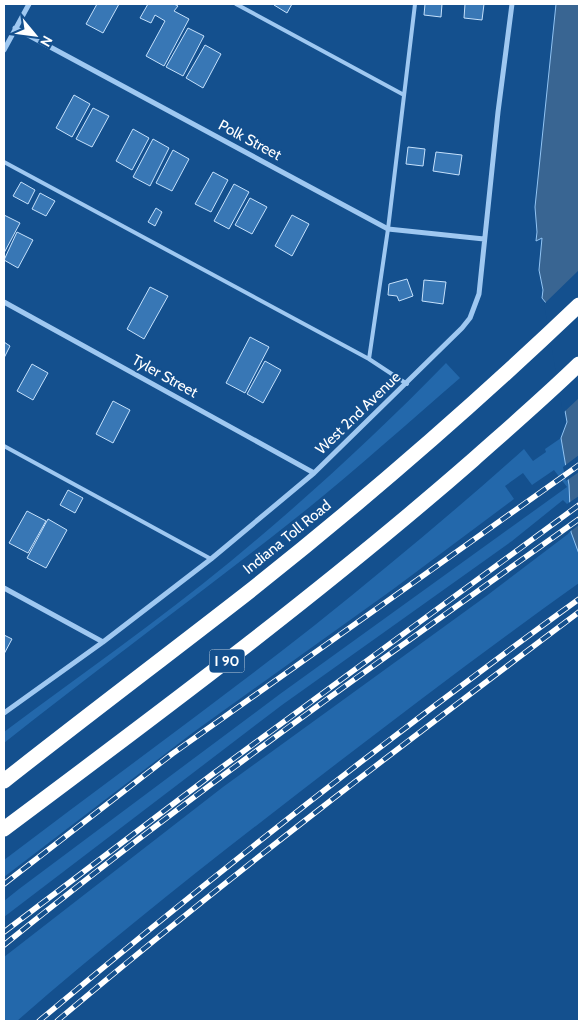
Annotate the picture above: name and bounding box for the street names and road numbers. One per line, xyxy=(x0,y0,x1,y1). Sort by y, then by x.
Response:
street label: Polk Street xyxy=(215,116,285,164)
street label: Tyler Street xyxy=(129,351,201,401)
street label: West 2nd Avenue xyxy=(312,368,405,458)
street label: Indiana Toll Road xyxy=(239,496,335,578)
road number: I 90 xyxy=(210,649,244,672)

